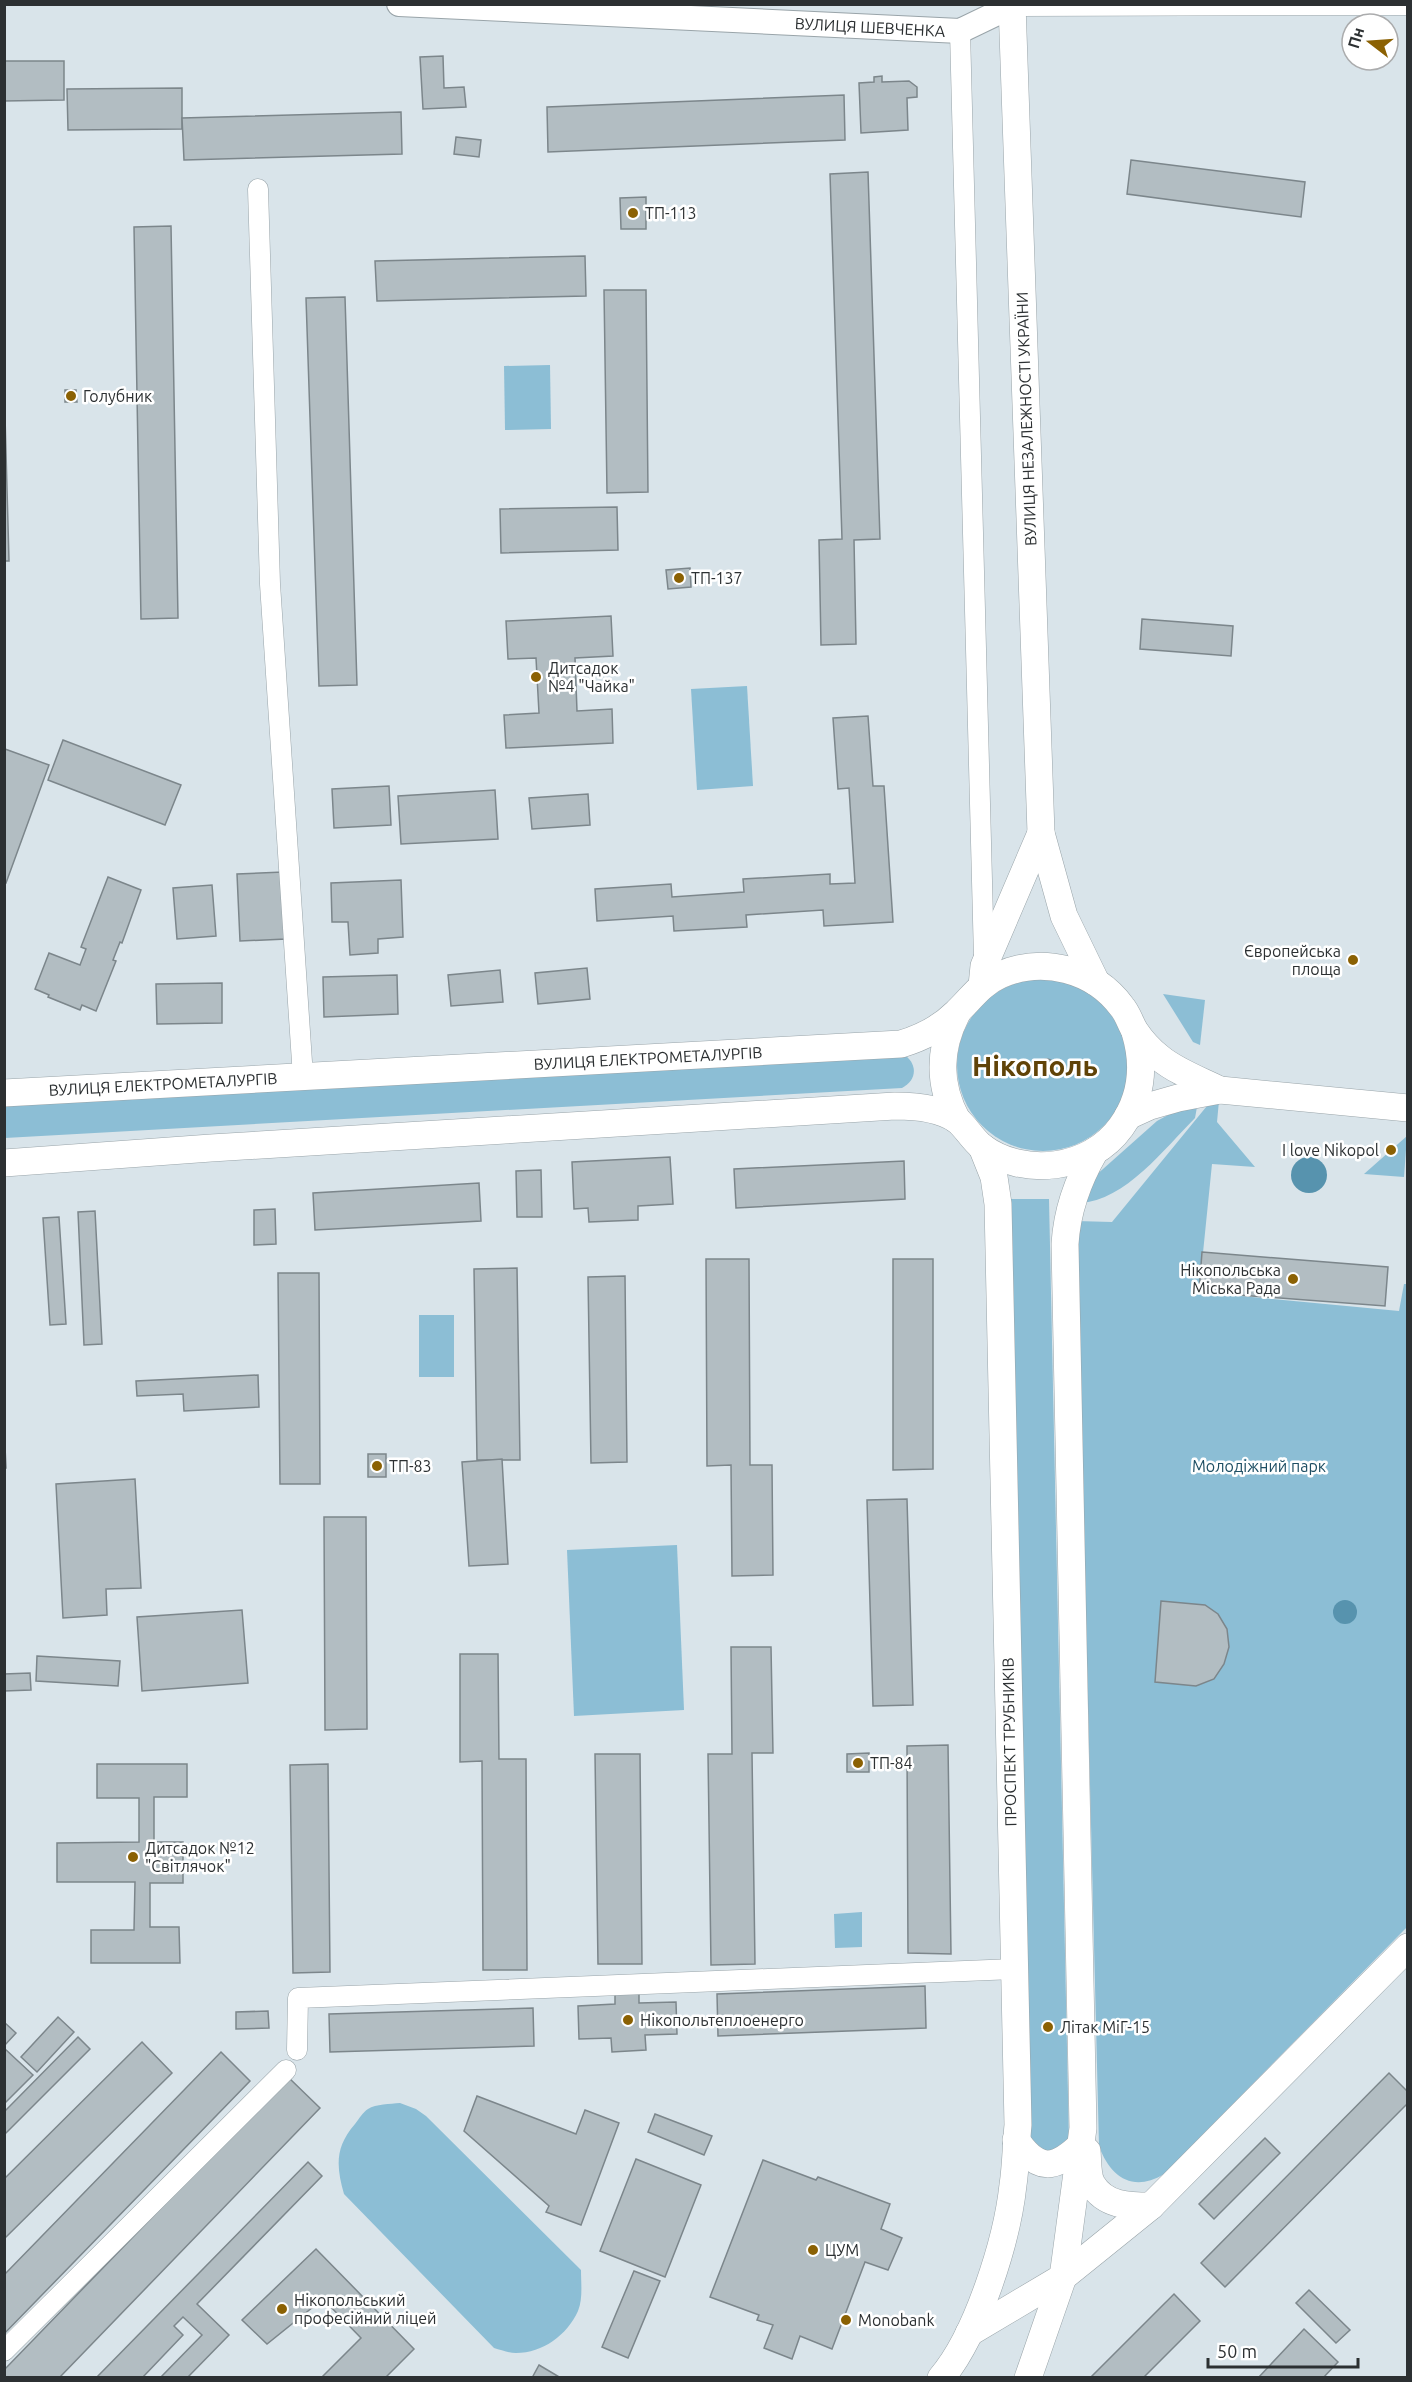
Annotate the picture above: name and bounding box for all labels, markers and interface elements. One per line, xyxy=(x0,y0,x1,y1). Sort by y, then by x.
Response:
north arrow xyxy=(1340,12,1400,72)
street label: ВУЛИЦЯ ШЕВЧЕНКА xyxy=(794,14,946,40)
text: Пн xyxy=(1344,25,1367,50)
place label: ТП-113 xyxy=(645,204,697,222)
marker: ТП-113 xyxy=(626,206,640,220)
street label: ВУЛИЦЯ НЕЗАЛЕЖНОСТІ УКРАЇНИ xyxy=(1013,292,1039,546)
place label: Голубник xyxy=(83,387,152,405)
marker: Голубник xyxy=(64,389,78,403)
place label: ТП-137 xyxy=(691,569,743,587)
marker: ТП-137 xyxy=(672,571,686,585)
place label: Дитсадок №4 "Чайка" xyxy=(548,659,635,695)
marker: Дитсадок №4 "Чайка" xyxy=(529,670,543,684)
place label: Європейська площа xyxy=(1244,942,1341,978)
marker: Європейська площа xyxy=(1346,953,1360,967)
street label: ВУЛИЦЯ ЕЛЕКТРОМЕТАЛУРГІВ xyxy=(533,1043,763,1073)
district label: Нікополь xyxy=(972,1050,1098,1081)
street label: ВУЛИЦЯ ЕЛЕКТРОМЕТАЛУРГІВ xyxy=(48,1069,278,1099)
place label: I love Nikopol xyxy=(1282,1141,1379,1159)
marker: I love Nikopol xyxy=(1384,1143,1398,1157)
place label: Нiкопольська Міська Рада xyxy=(1180,1261,1281,1297)
marker: Нiкопольська Міська Рада xyxy=(1286,1272,1300,1286)
place label: ТП-83 xyxy=(389,1457,432,1475)
park label: Молодіжний парк xyxy=(1192,1457,1326,1475)
marker: ТП-83 xyxy=(370,1459,384,1473)
street label: ПРОСПЕКТ ТРУБНИКІВ xyxy=(999,1657,1019,1827)
place label: ТП-84 xyxy=(870,1754,913,1772)
marker: ТП-84 xyxy=(851,1756,865,1770)
place label: Дитсадок №12 "Світлячок" xyxy=(145,1839,255,1875)
marker: Дитсадок №12 "Світлячок" xyxy=(126,1850,140,1864)
place label: Нікопольтеплоенерго xyxy=(640,2011,804,2029)
marker: Нікопольтеплоенерго xyxy=(621,2013,635,2027)
place label: Літак МіГ-15 xyxy=(1060,2018,1150,2036)
marker: Літак МіГ-15 xyxy=(1041,2020,1055,2034)
place label: ЦУМ xyxy=(825,2241,859,2259)
marker: ЦУМ xyxy=(806,2243,820,2257)
place label: Нікопольський професійний ліцей xyxy=(294,2291,436,2327)
marker: Нікопольський професійний ліцей xyxy=(275,2302,289,2316)
place label: Monobank xyxy=(858,2311,935,2329)
marker: Monobank xyxy=(839,2313,853,2327)
scale bar xyxy=(1208,2331,1358,2369)
text: 50 m xyxy=(1217,2341,1257,2361)

